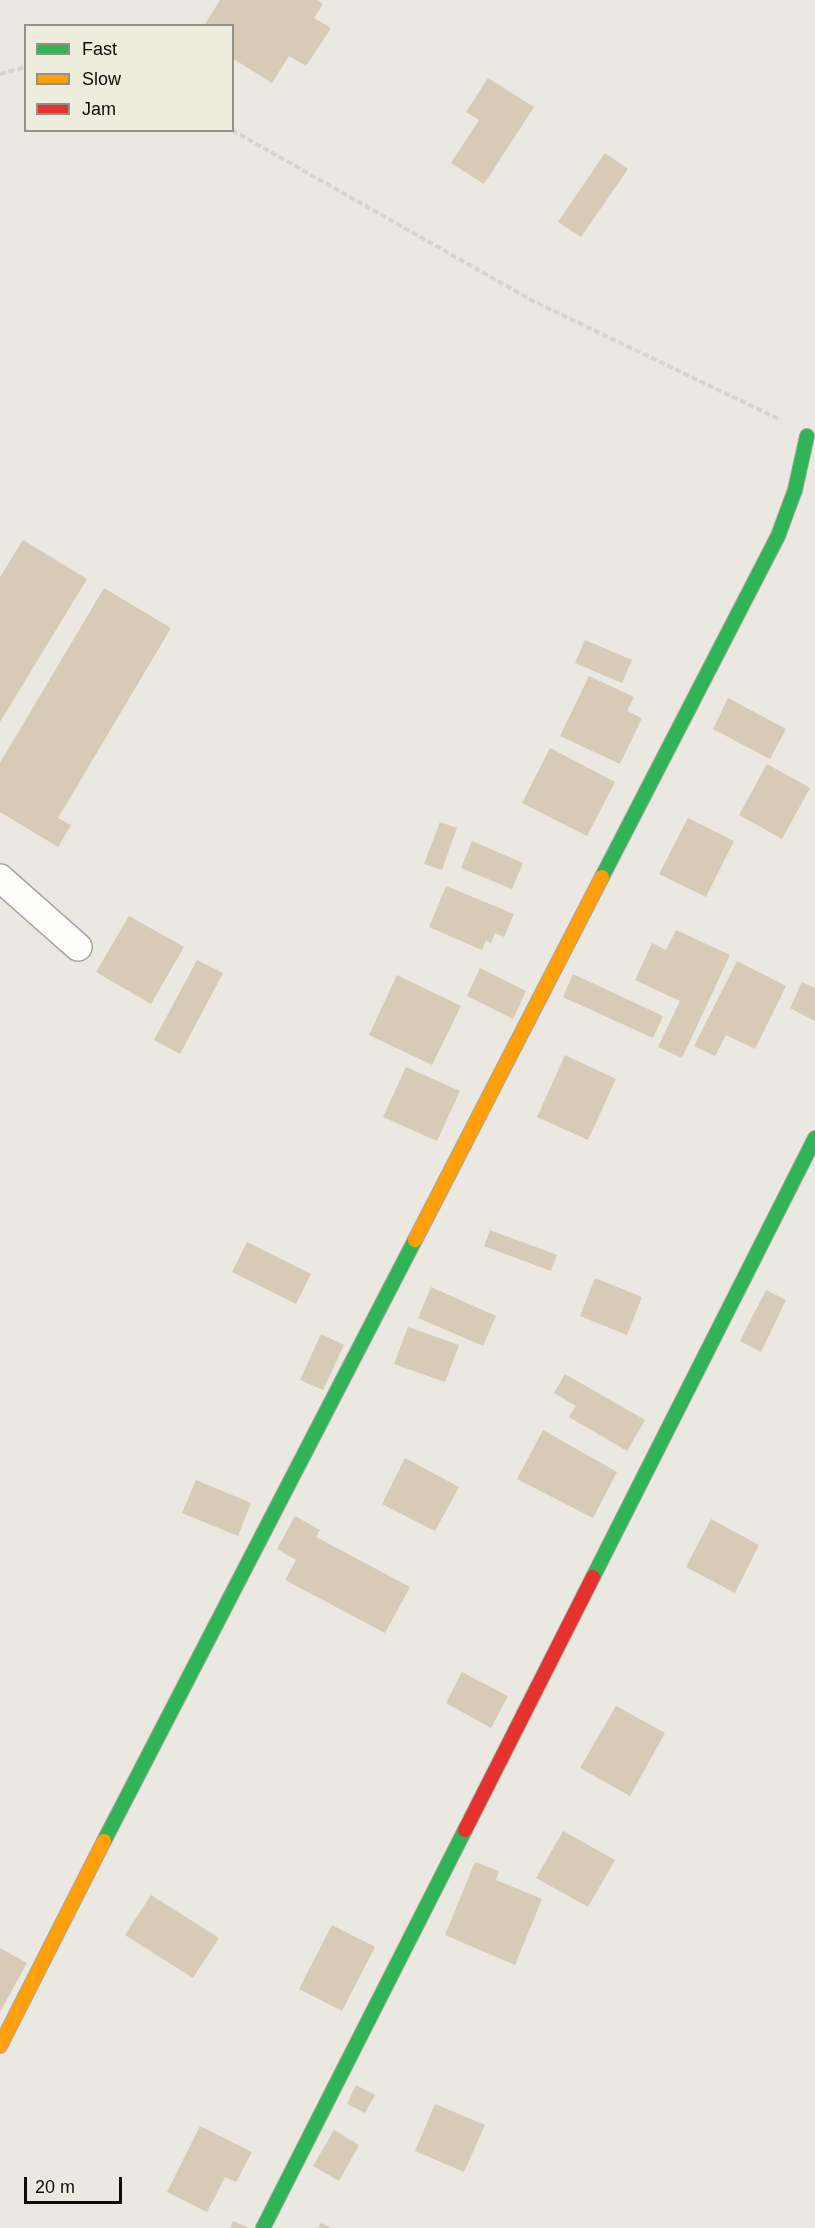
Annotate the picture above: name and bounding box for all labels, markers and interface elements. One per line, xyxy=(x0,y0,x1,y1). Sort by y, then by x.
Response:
legend xyxy=(24,24,234,132)
text: Fast xyxy=(82,39,117,59)
text: Slow xyxy=(82,69,121,89)
text: Jam xyxy=(82,99,116,119)
scale bar xyxy=(27,2165,124,2203)
text: 20 m xyxy=(35,2177,75,2197)

